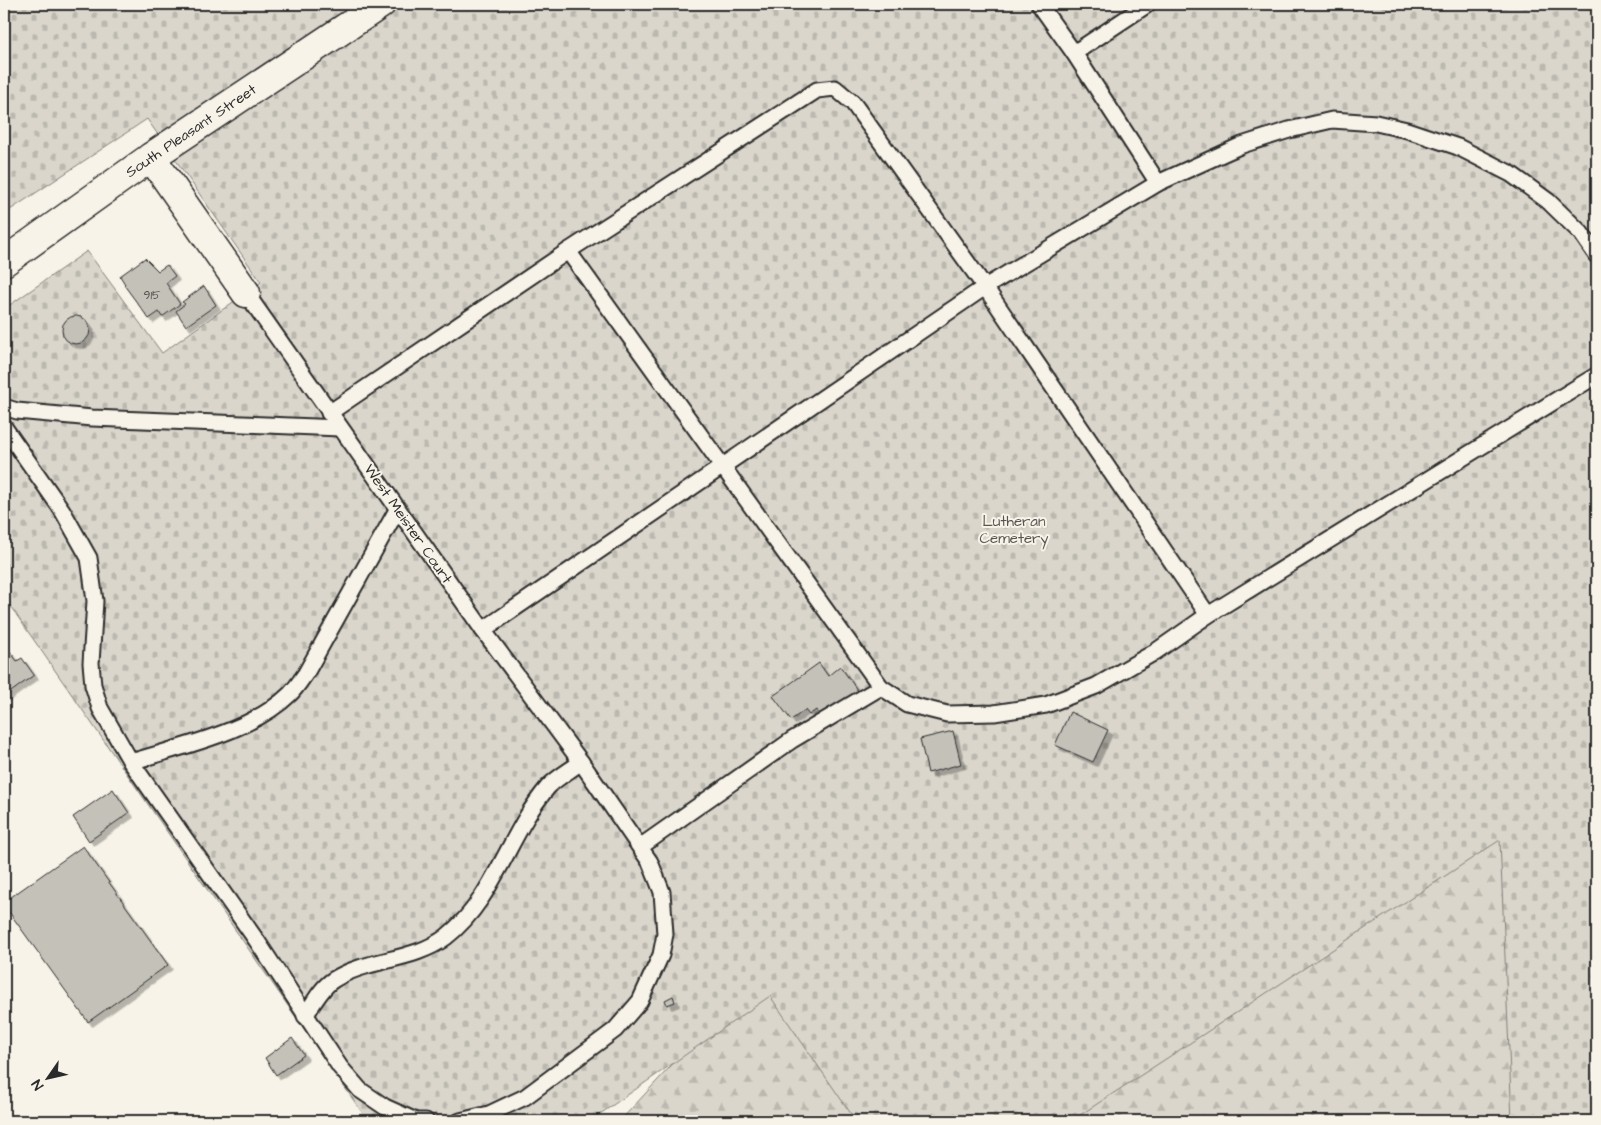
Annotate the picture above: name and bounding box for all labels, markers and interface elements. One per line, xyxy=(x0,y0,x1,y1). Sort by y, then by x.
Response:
street label: South Pleasant Street xyxy=(121,79,261,183)
house number: 915 xyxy=(144,287,161,304)
street label: West Meister Court xyxy=(359,460,457,588)
park label: Lutheran Cemetery xyxy=(979,511,1049,550)
north arrow xyxy=(22,1052,72,1102)
text: N xyxy=(27,1075,49,1094)

